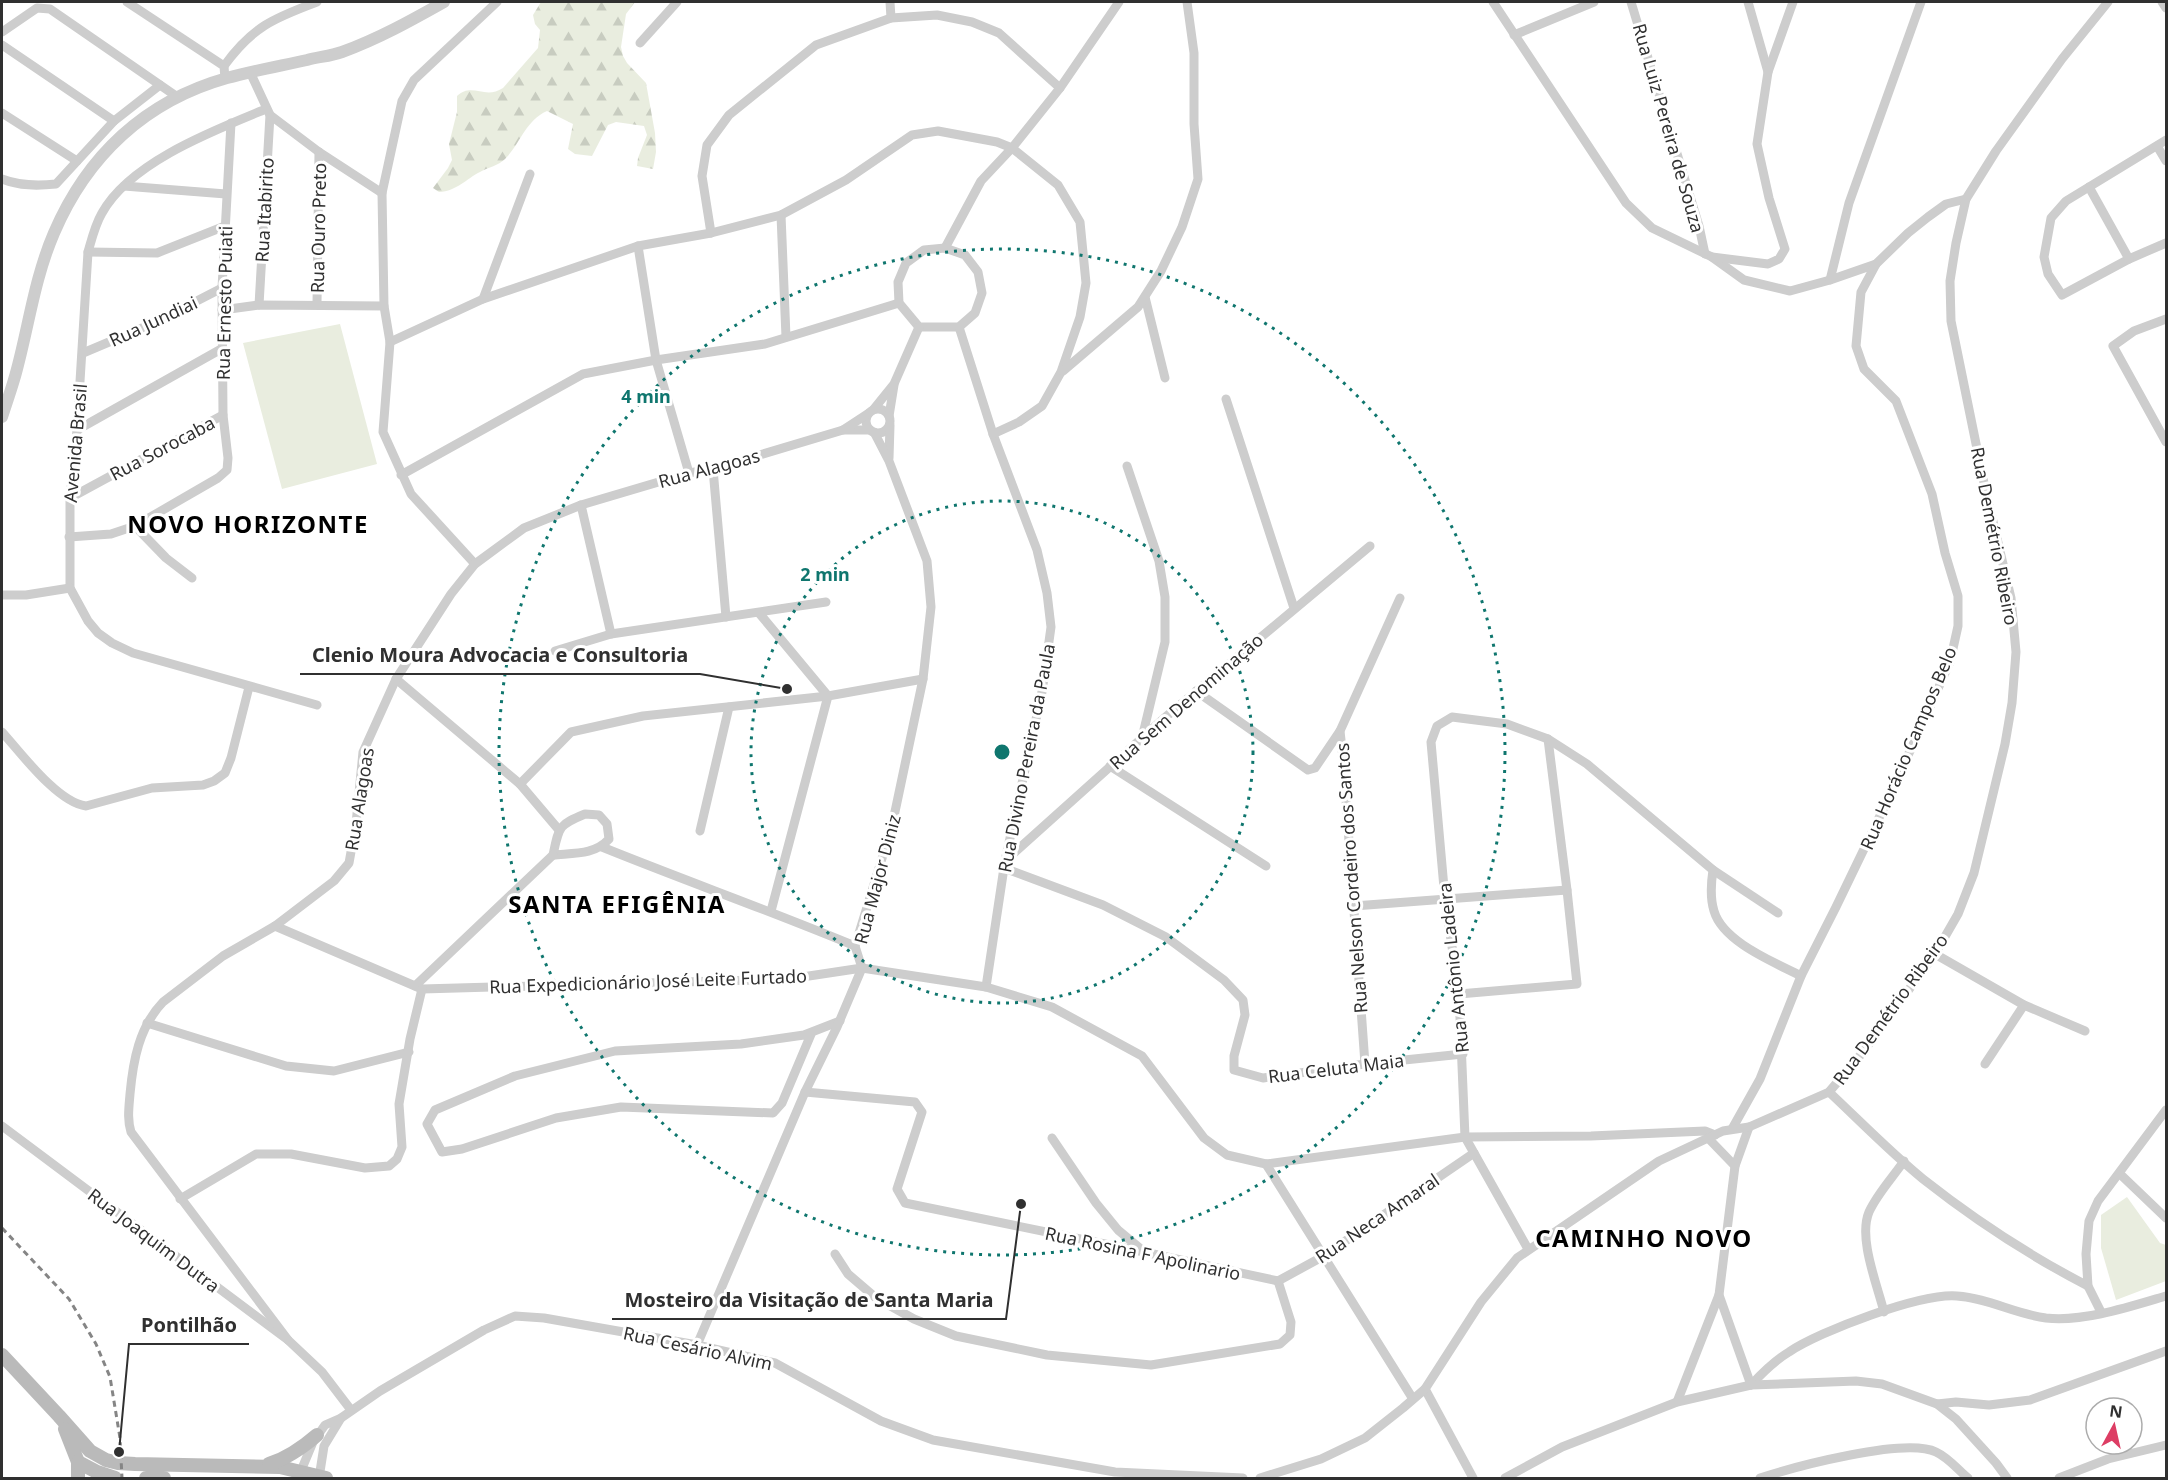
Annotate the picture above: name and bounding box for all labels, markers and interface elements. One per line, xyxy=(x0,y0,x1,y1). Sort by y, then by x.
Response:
street label: Rua Luiz Pereira de Souza xyxy=(1628,21,1710,235)
street label: Rua Itabirito xyxy=(249,157,279,263)
street label: Rua Ouro Preto xyxy=(305,163,331,293)
street label: Rua Ernesto Puiati xyxy=(211,226,237,380)
street label: Rua Jundiai xyxy=(105,290,201,352)
street label: Avenida Brasil xyxy=(58,383,92,503)
text: 4 min xyxy=(621,384,671,408)
street label: Rua Sorocaba xyxy=(105,410,219,486)
street label: Rua Alagoas xyxy=(656,443,762,493)
street label: Rua Demétrio Ribeiro xyxy=(1966,445,2024,627)
district label: NOVO HORIZONTE xyxy=(127,507,369,540)
text: 2 min xyxy=(800,562,850,586)
street label: Rua Sem Denominação xyxy=(1104,628,1268,774)
callout: Clenio Moura Advocacia e Consultoria xyxy=(300,636,700,674)
text: Clenio Moura Advocacia e Consultoria xyxy=(312,641,688,668)
street label: Rua Divino Pereira da Paula xyxy=(992,641,1060,875)
street label: Rua Horácio Campos Belo xyxy=(1854,643,1962,853)
centre of rings xyxy=(992,742,1012,762)
street label: Rua Nelson Cordeiro dos Santos xyxy=(1330,742,1372,1014)
street label: Rua Alagoas xyxy=(339,746,379,852)
street label: Rua Major Diniz xyxy=(848,812,906,946)
street label: Rua Antônio Ladeira xyxy=(1432,882,1474,1054)
district label: SANTA EFIGÊNIA xyxy=(508,887,726,920)
street label: Rua Demétrio Ribeiro xyxy=(1827,929,1953,1089)
street label: Rua Expedicionário José Leite Furtado xyxy=(489,963,807,999)
street label: Rua Celuta Maia xyxy=(1267,1048,1405,1088)
street label: Rua Neca Amaral xyxy=(1310,1168,1444,1268)
street label: Rua Joaquim Dutra xyxy=(83,1182,225,1298)
street label: Rua Rosina F Apolinario xyxy=(1043,1221,1243,1285)
district label: CAMINHO NOVO xyxy=(1535,1221,1753,1254)
callout: Mosteiro da Visitação de Santa Maria xyxy=(612,1281,1006,1319)
text: Mosteiro da Visitação de Santa Maria xyxy=(624,1286,994,1313)
callout: Pontilhão xyxy=(129,1306,249,1344)
text: Pontilhão xyxy=(141,1311,237,1338)
street label: Rua Cesário Alvim xyxy=(621,1320,775,1376)
north arrow xyxy=(2084,1396,2144,1456)
text: N xyxy=(2108,1399,2124,1423)

